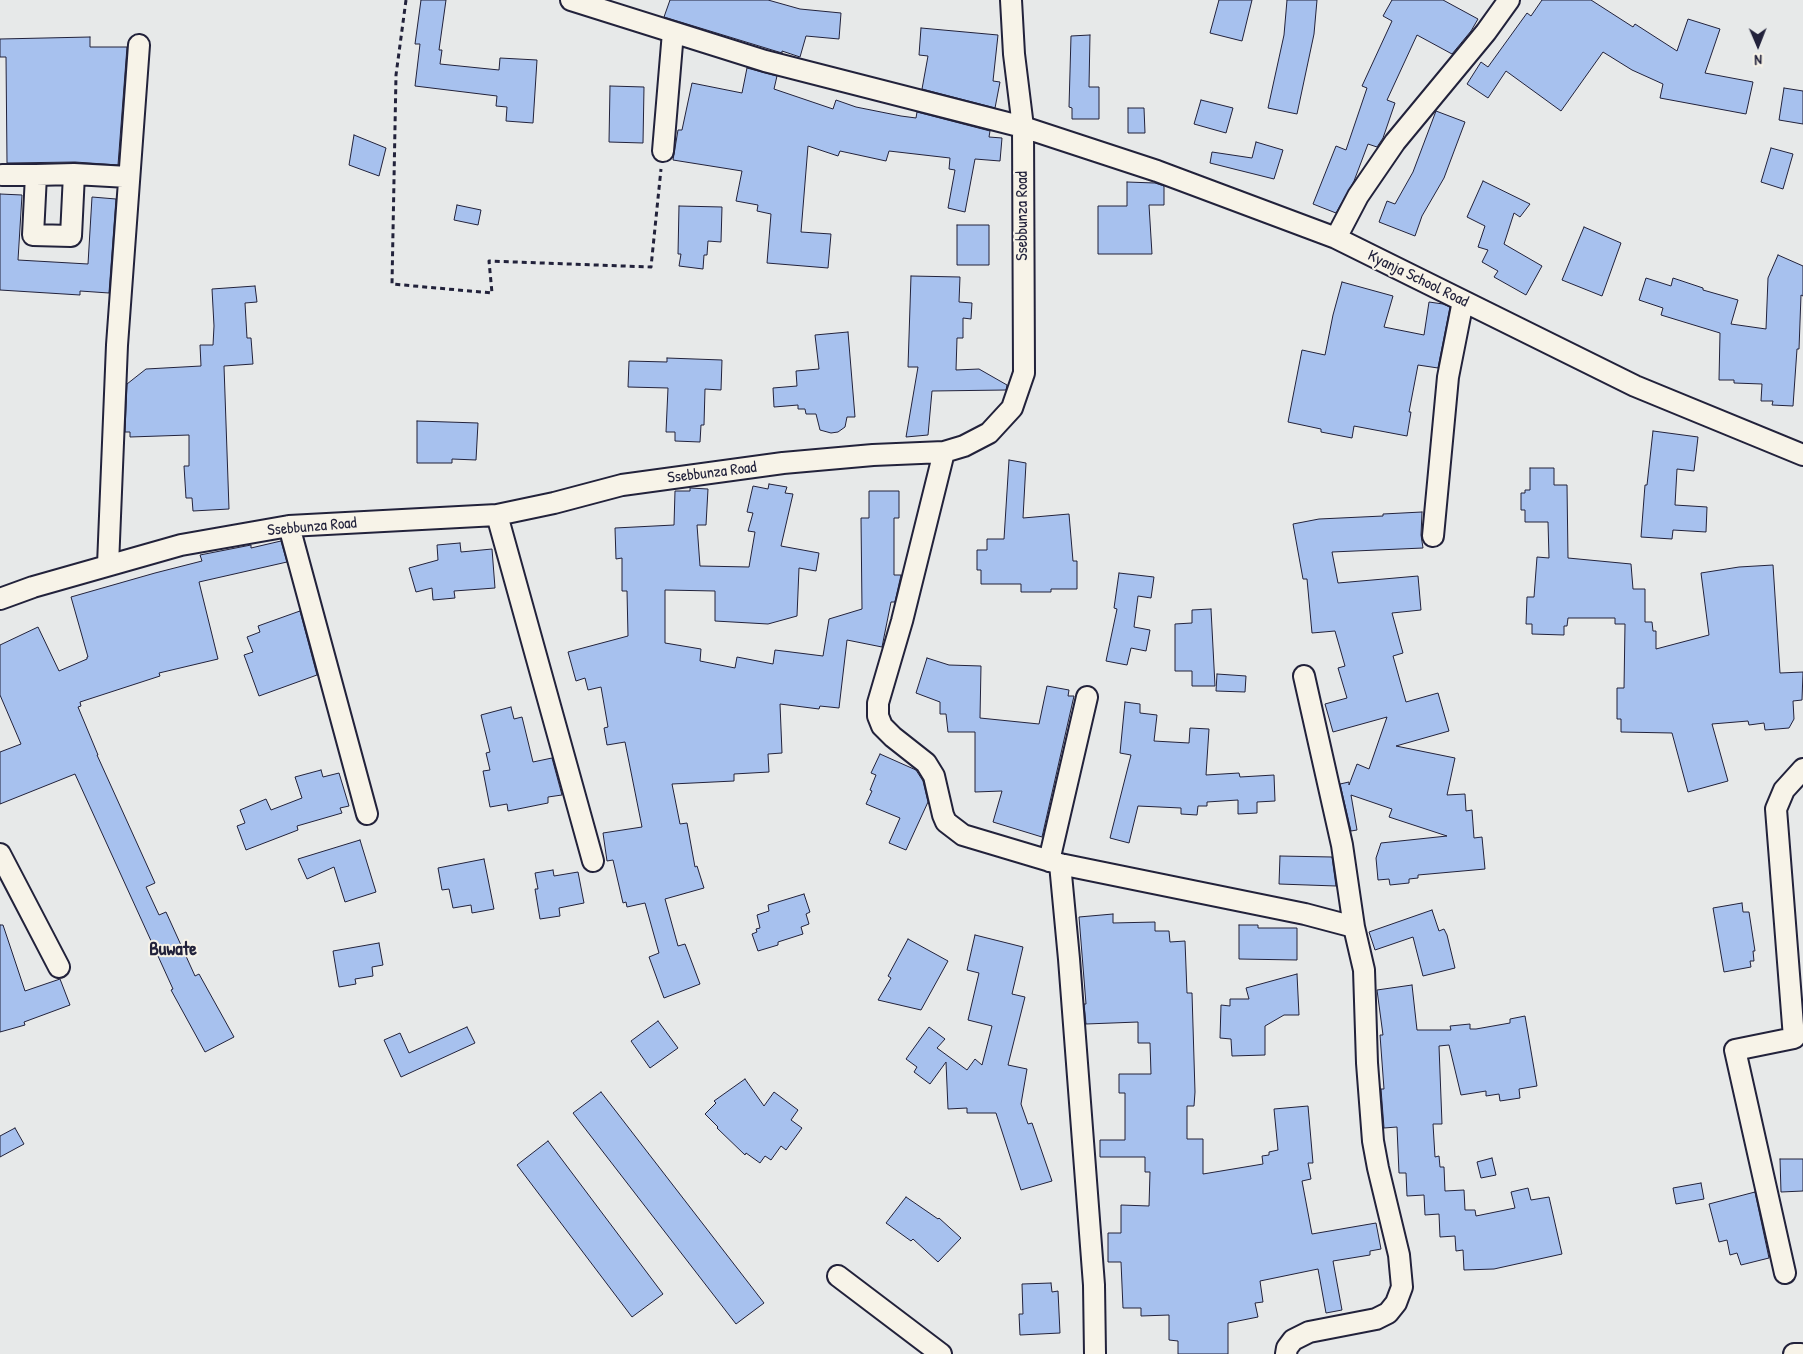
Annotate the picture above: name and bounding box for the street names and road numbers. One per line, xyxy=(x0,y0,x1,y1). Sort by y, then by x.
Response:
street label: Ssebbunza Road xyxy=(1013,171,1033,261)
street label: Kyanja School Road xyxy=(1365,246,1471,312)
street label: Ssebbunza Road xyxy=(666,458,758,488)
street label: Ssebbunza Road xyxy=(266,514,358,540)

